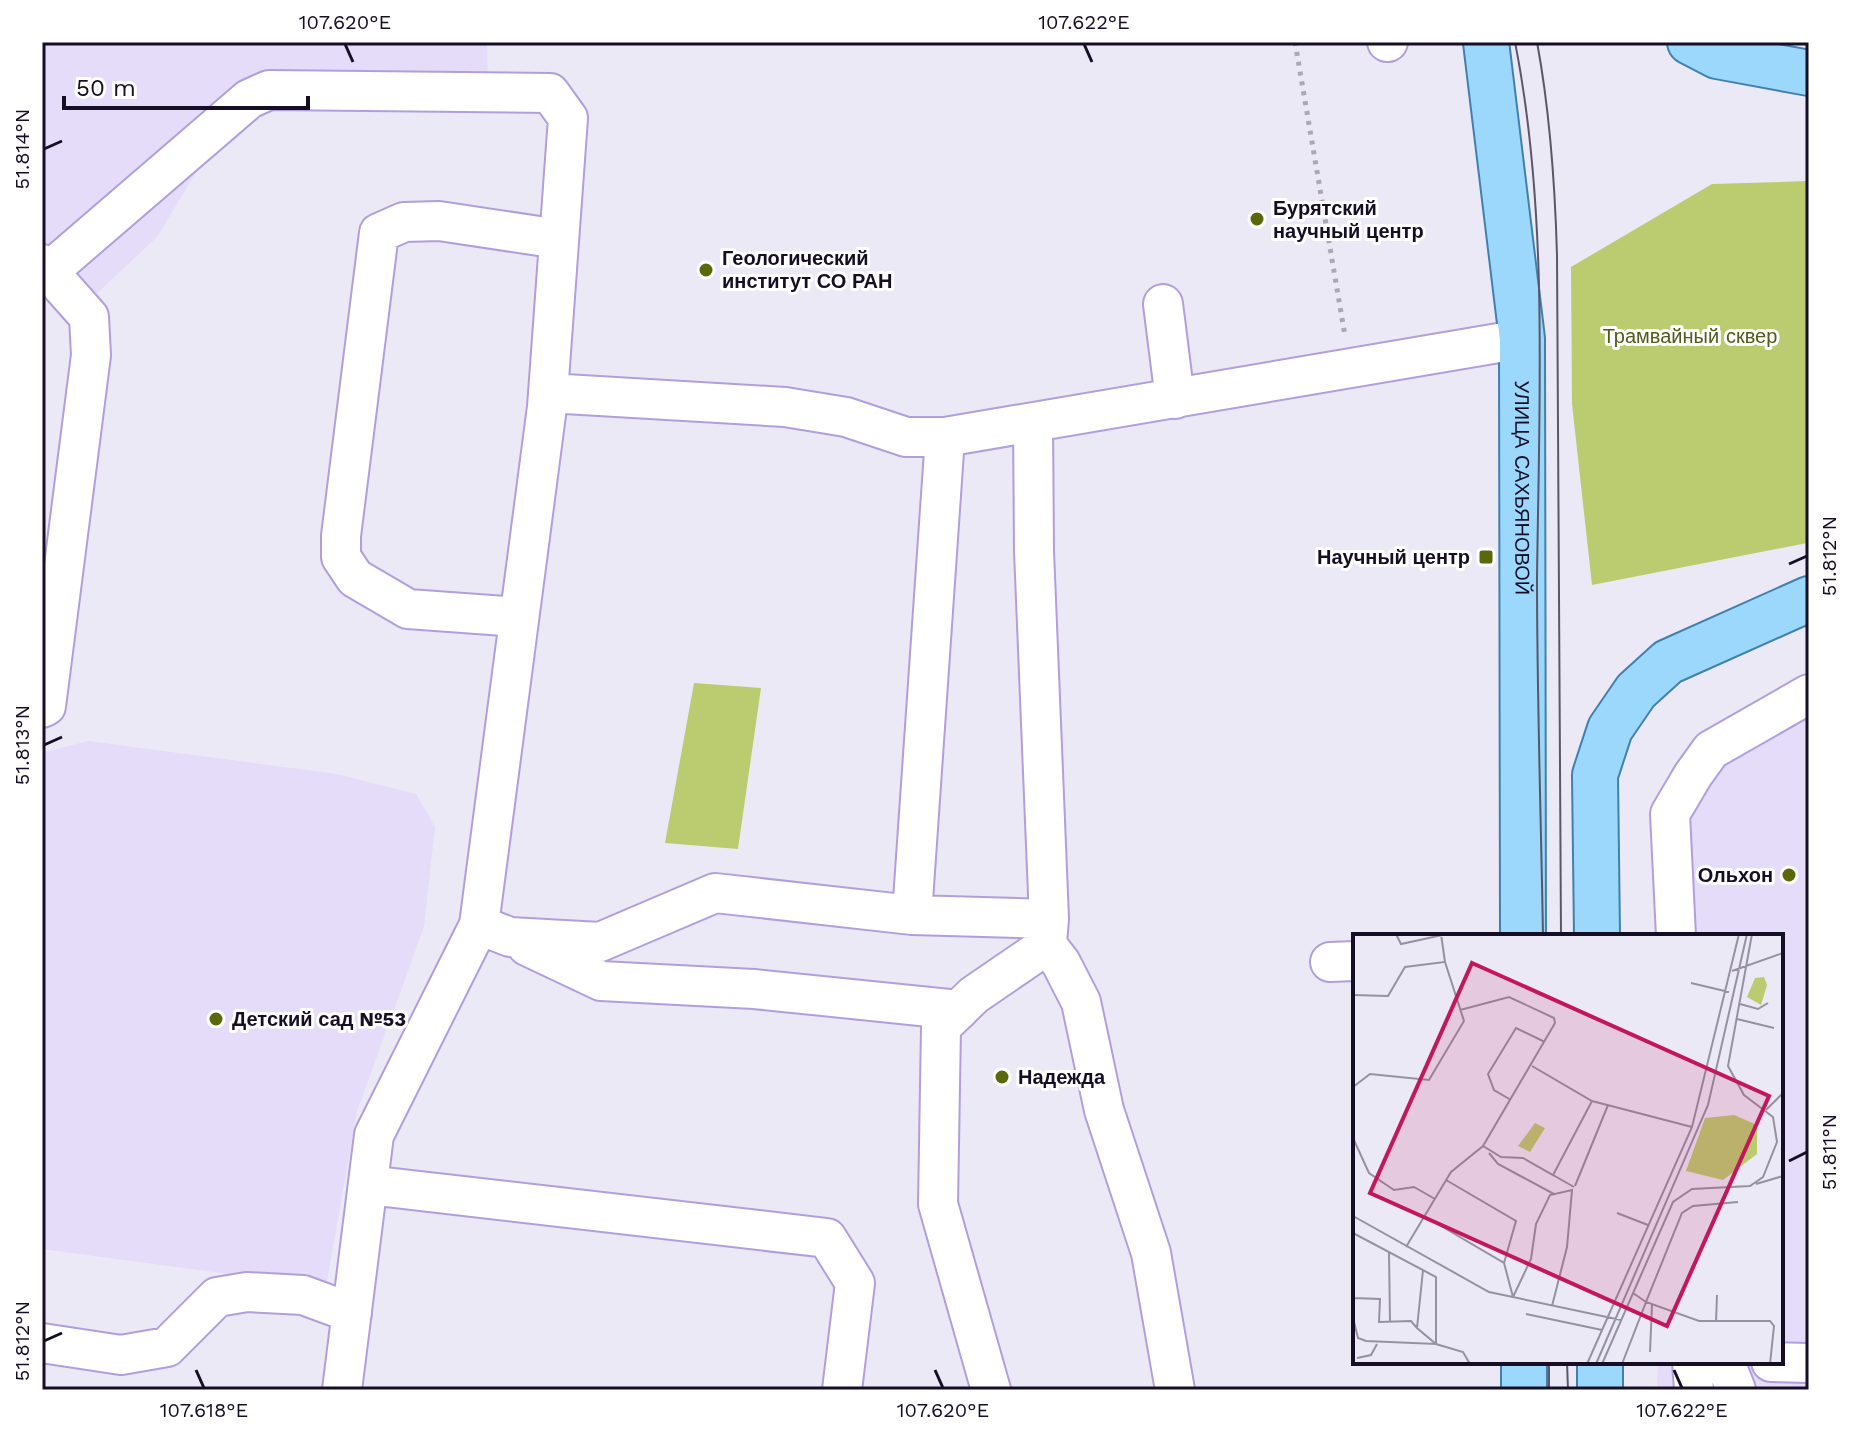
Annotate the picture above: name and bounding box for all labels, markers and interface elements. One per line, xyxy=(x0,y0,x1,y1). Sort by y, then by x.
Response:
text: 107.620°E xyxy=(299,10,391,34)
text: 107.622°E xyxy=(1038,10,1130,34)
scale bar xyxy=(64,60,308,110)
text: 50 m xyxy=(76,74,136,102)
text: 51.814°N xyxy=(10,109,34,189)
place label: Бурятский научный центр xyxy=(1273,196,1424,243)
marker: Бурятский научный центр xyxy=(1248,210,1266,228)
place label: Геологический институт СО РАН xyxy=(722,246,892,293)
marker: Геологический институт СО РАН xyxy=(697,261,715,279)
park label: Трамвайный сквер xyxy=(1603,324,1777,348)
street label: УЛИЦА САХЬЯНОВОЙ xyxy=(1510,381,1534,595)
text: 51.812°N xyxy=(1817,516,1841,596)
place label: Научный центр xyxy=(1317,545,1470,569)
marker: Научный центр xyxy=(1477,548,1495,566)
text: 51.813°N xyxy=(10,705,34,785)
place label: Ольхон xyxy=(1698,863,1773,887)
marker: Ольхон xyxy=(1780,866,1798,884)
inset map xyxy=(1353,934,1783,1364)
place label: Детский сад №53 xyxy=(232,1007,406,1031)
marker: Детский сад №53 xyxy=(207,1010,225,1028)
place label: Надежда xyxy=(1018,1065,1106,1089)
marker: Надежда xyxy=(993,1068,1011,1086)
text: 51.811°N xyxy=(1817,1114,1841,1190)
text: 51.812°N xyxy=(10,1301,34,1381)
text: 107.618°E xyxy=(160,1398,248,1422)
text: 107.620°E xyxy=(897,1398,989,1422)
text: 107.622°E xyxy=(1636,1398,1728,1422)

